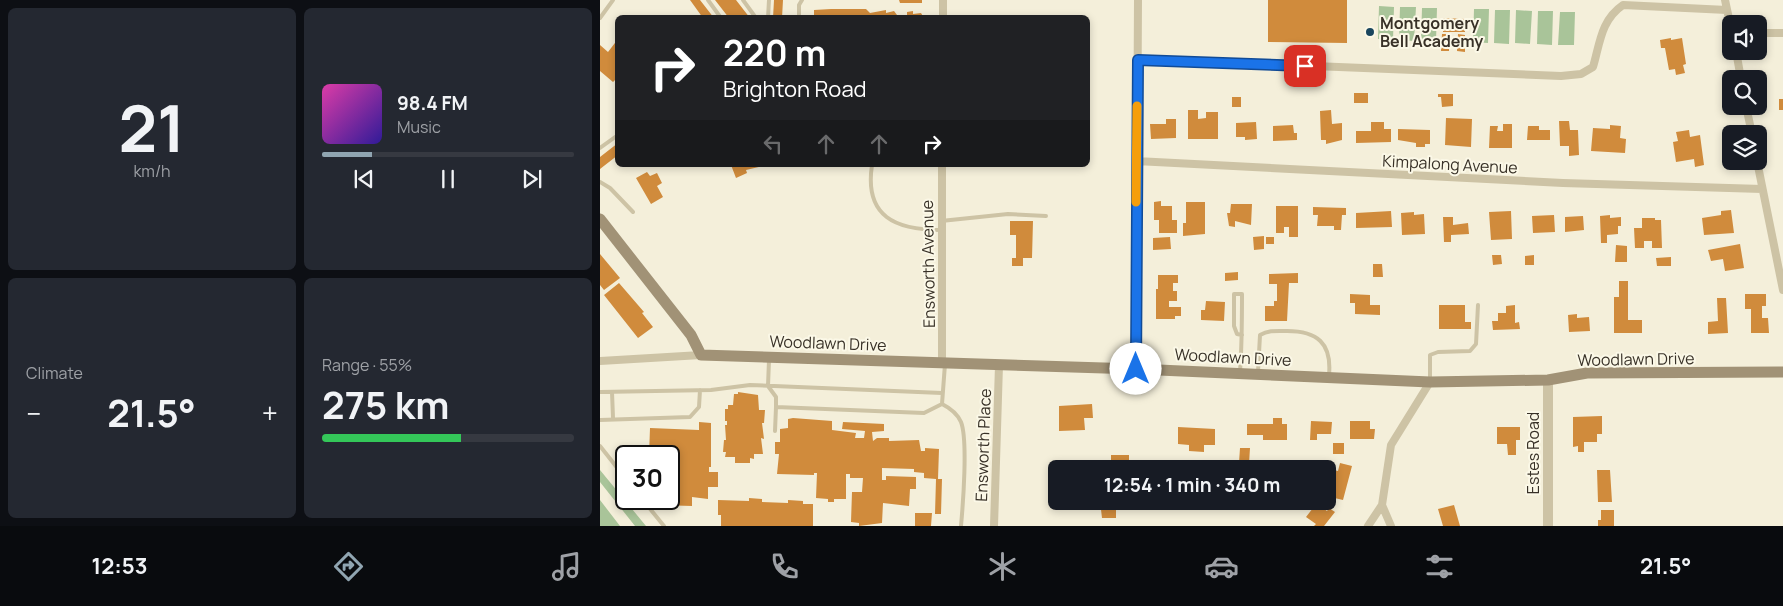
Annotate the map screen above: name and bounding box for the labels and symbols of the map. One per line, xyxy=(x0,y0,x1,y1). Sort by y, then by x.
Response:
place label: Montgomery Bell Academy xyxy=(1380,12,1483,52)
marker: Montgomery Bell Academy xyxy=(1364,26,1376,38)
pin xyxy=(1284,45,1326,87)
street label: Kimpalong Avenue xyxy=(1382,149,1518,179)
street label: Ensworth Avenue xyxy=(916,200,940,328)
street label: Woodlawn Drive xyxy=(769,330,887,356)
position arrow xyxy=(1109,342,1161,394)
street label: Woodlawn Drive xyxy=(1174,343,1292,371)
street label: Woodlawn Drive xyxy=(1577,347,1695,371)
street label: Ensworth Place xyxy=(970,388,996,502)
street label: Estes Road xyxy=(1522,412,1544,494)
speed limit sign: 30 xyxy=(615,445,680,510)

